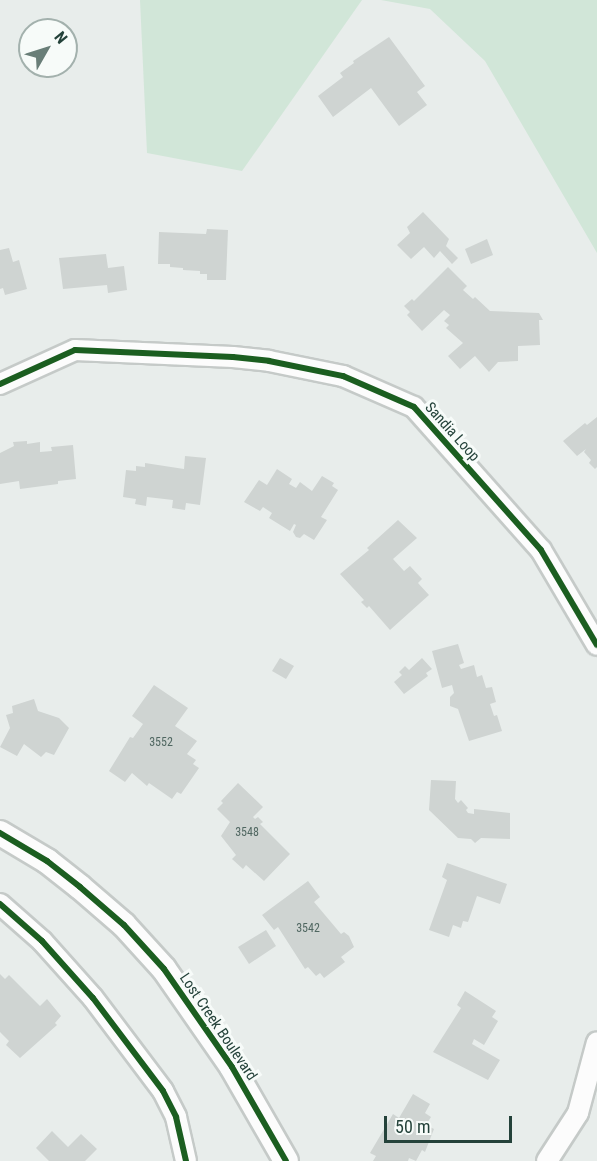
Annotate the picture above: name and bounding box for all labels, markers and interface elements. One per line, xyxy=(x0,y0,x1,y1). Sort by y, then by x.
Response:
north arrow xyxy=(18,18,78,78)
text: N xyxy=(50,28,71,47)
street label: Sandia Loop xyxy=(421,399,483,465)
house number: 3552 xyxy=(149,736,173,750)
house number: 3548 xyxy=(235,826,259,840)
house number: 3542 xyxy=(296,922,320,936)
street label: Lost Creek Boulevard xyxy=(176,970,260,1084)
scale bar xyxy=(387,1104,514,1142)
text: 50 m xyxy=(395,1116,430,1137)

